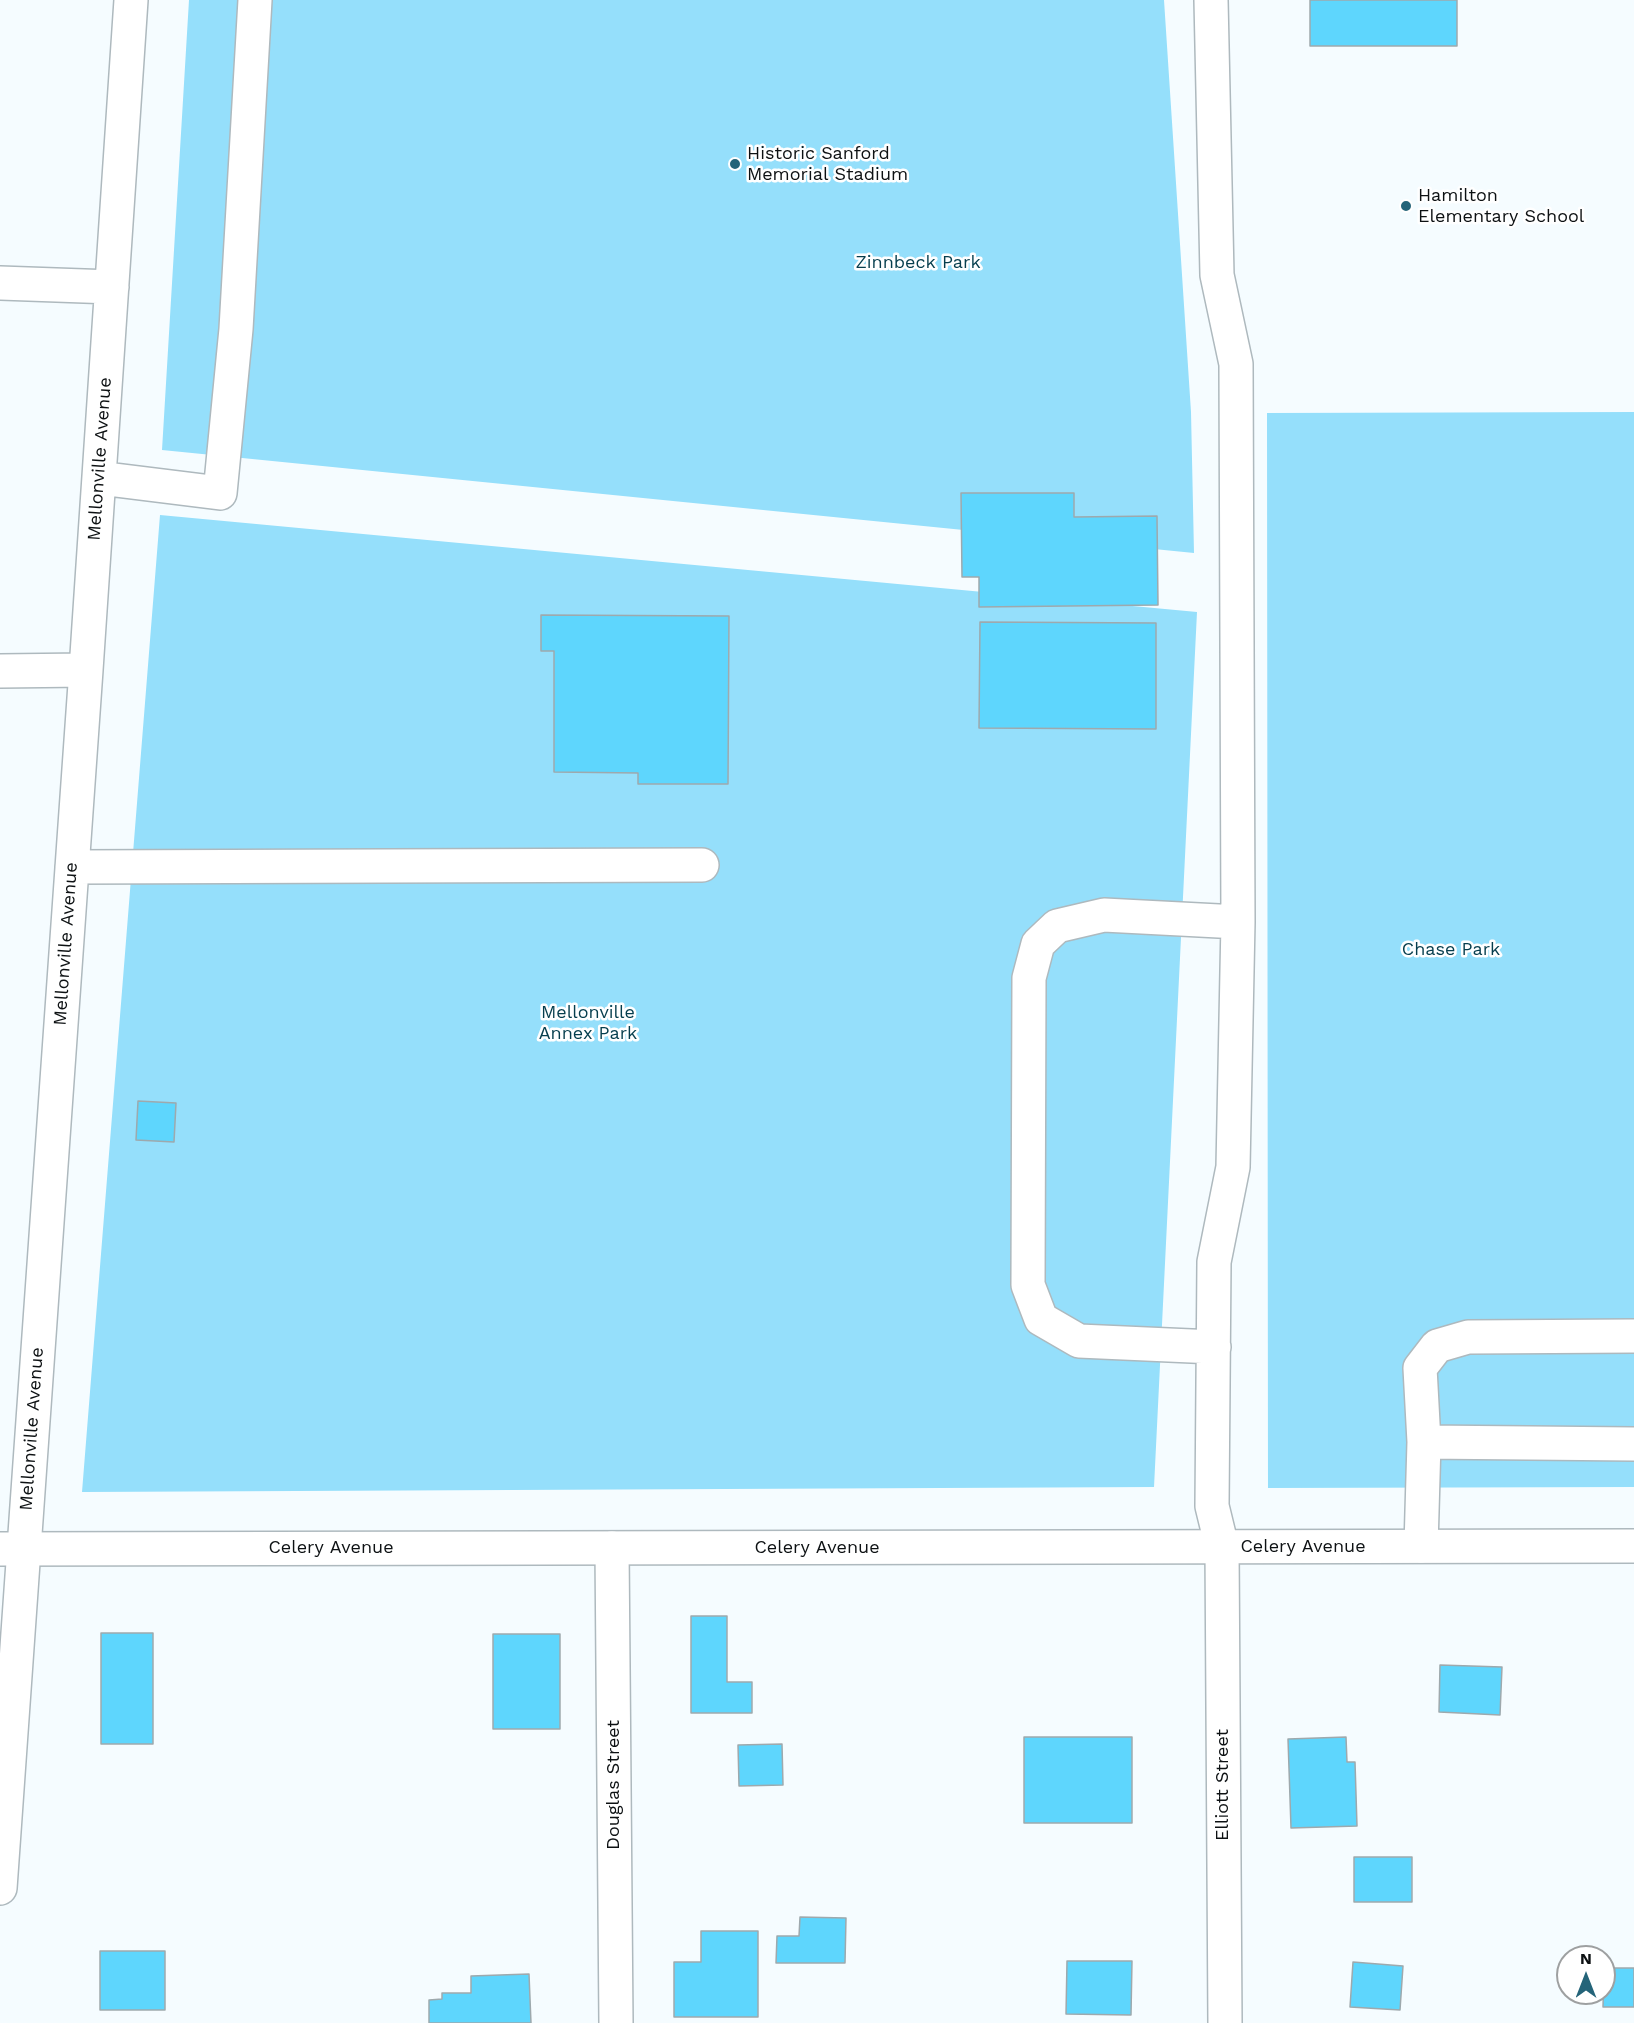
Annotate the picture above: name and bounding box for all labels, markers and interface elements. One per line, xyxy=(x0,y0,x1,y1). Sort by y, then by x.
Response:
place label: Historic Sanford Memorial Stadium xyxy=(747,143,908,186)
marker: Historic Sanford Memorial Stadium xyxy=(728,157,742,171)
place label: Hamilton Elementary School xyxy=(1418,185,1584,228)
marker: Hamilton Elementary School xyxy=(1399,199,1413,213)
park label: Zinnbeck Park xyxy=(855,252,981,274)
street label: Mellonville Avenue xyxy=(84,377,116,541)
street label: Mellonville Avenue xyxy=(50,862,82,1026)
park label: Chase Park xyxy=(1402,939,1500,961)
park label: Mellonville Annex Park xyxy=(539,1002,637,1044)
street label: Mellonville Avenue xyxy=(16,1347,48,1511)
street label: Celery Avenue xyxy=(1240,1536,1366,1558)
street label: Celery Avenue xyxy=(268,1537,394,1559)
street label: Celery Avenue xyxy=(754,1537,880,1559)
street label: Douglas Street xyxy=(603,1720,625,1850)
street label: Elliott Street xyxy=(1212,1729,1234,1841)
north arrow xyxy=(1556,1945,1616,2005)
text: N xyxy=(1580,1949,1592,1968)

